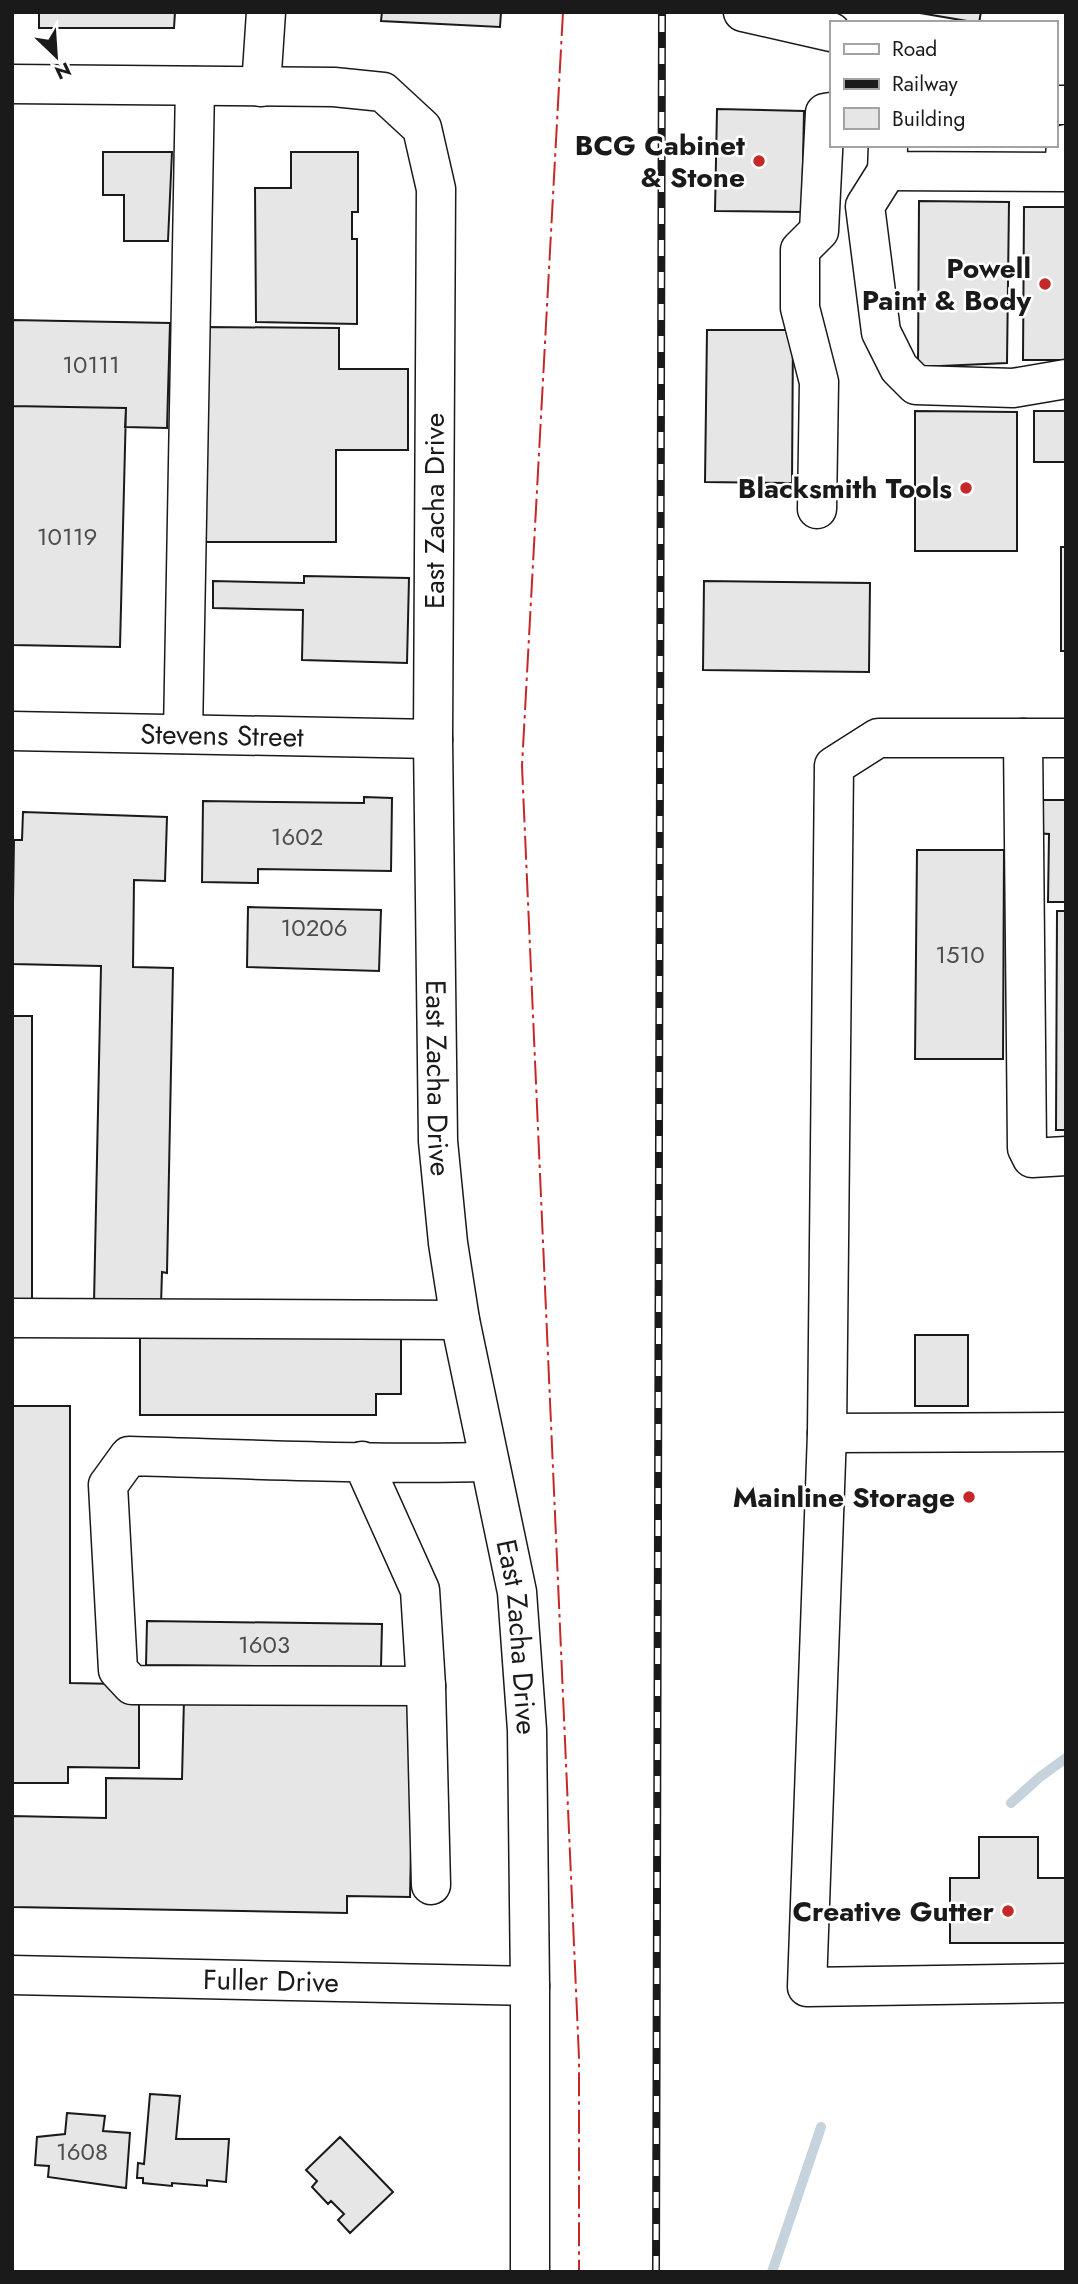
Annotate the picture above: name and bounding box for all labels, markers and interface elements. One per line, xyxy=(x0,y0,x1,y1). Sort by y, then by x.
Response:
north arrow xyxy=(21,21,91,91)
legend xyxy=(830,21,1057,147)
text: Road xyxy=(892,34,937,64)
text: N xyxy=(50,56,76,86)
text: Railway xyxy=(892,69,958,99)
text: Building xyxy=(892,104,965,134)
place label: BCG Cabinet & Stone xyxy=(575,125,745,198)
marker: BCG Cabinet & Stone xyxy=(751,153,767,169)
place label: Powell Paint & Body xyxy=(862,248,1031,321)
marker: Powell Paint & Body xyxy=(1037,276,1053,292)
house number: 10111 xyxy=(62,347,120,382)
street label: East Zacha Drive xyxy=(414,413,455,609)
place label: Blacksmith Tools xyxy=(738,468,952,509)
marker: Blacksmith Tools xyxy=(958,480,974,496)
house number: 10119 xyxy=(37,519,97,554)
street label: Stevens Street xyxy=(140,713,304,757)
house number: 1602 xyxy=(271,819,323,854)
house number: 10206 xyxy=(280,910,348,945)
house number: 1510 xyxy=(935,937,985,972)
street label: East Zacha Drive xyxy=(415,980,462,1178)
place label: Mainline Storage xyxy=(733,1477,955,1518)
marker: Mainline Storage xyxy=(961,1489,977,1505)
street label: East Zacha Drive xyxy=(486,1535,548,1736)
house number: 1603 xyxy=(238,1627,290,1662)
place label: Creative Gutter xyxy=(792,1891,994,1932)
marker: Creative Gutter xyxy=(1000,1903,1016,1919)
street label: Fuller Drive xyxy=(203,1959,339,2002)
house number: 1608 xyxy=(56,2134,108,2169)

